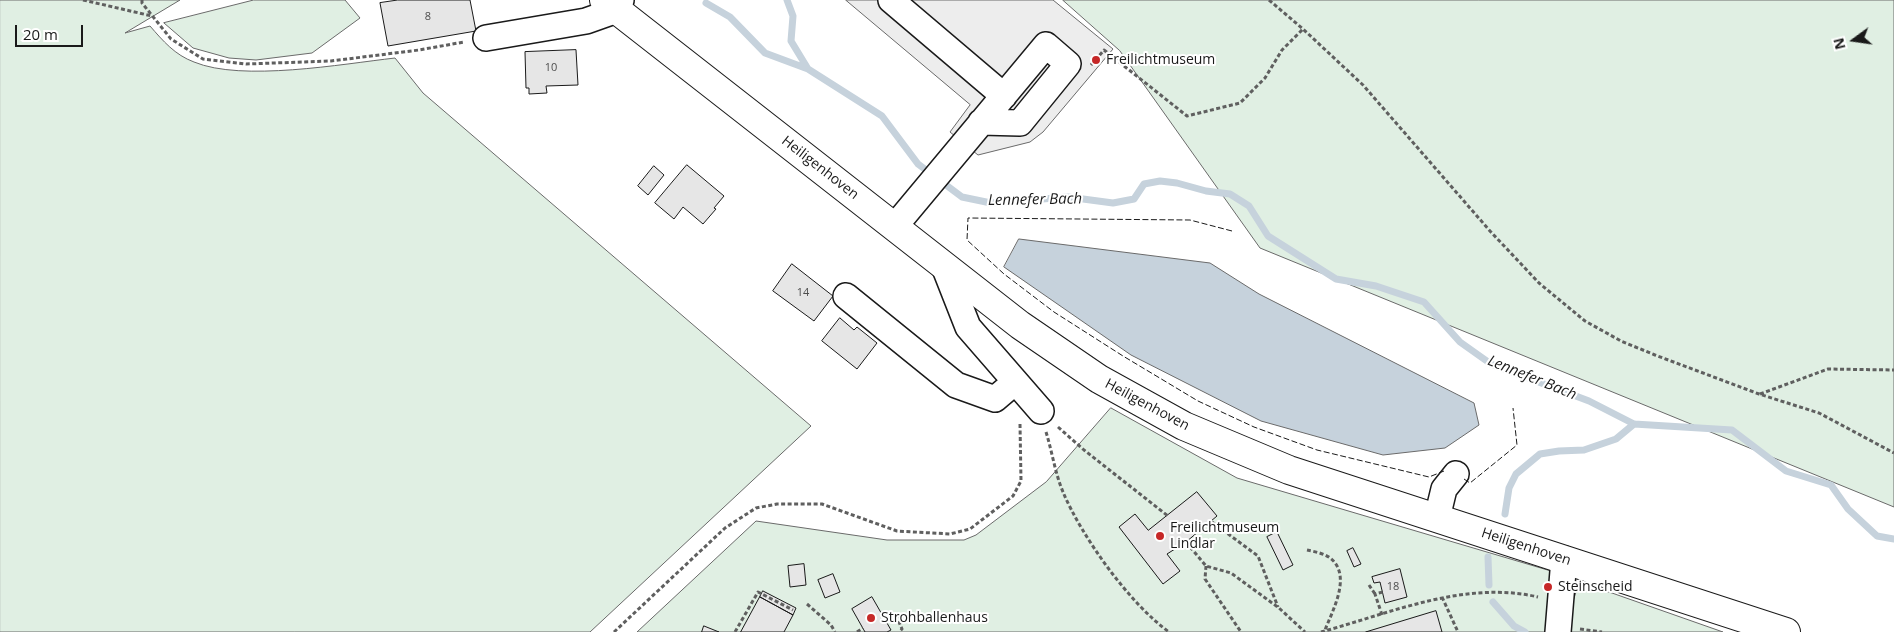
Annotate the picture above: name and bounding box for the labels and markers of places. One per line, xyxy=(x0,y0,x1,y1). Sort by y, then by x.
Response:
place label: Freilichtmuseum xyxy=(1106,52,1215,68)
marker: Freilichtmuseum xyxy=(1090,54,1102,66)
place label: Freilichtmuseum Lindlar xyxy=(1170,520,1279,552)
marker: Freilichtmuseum Lindlar xyxy=(1154,530,1166,542)
place label: Steinscheid xyxy=(1558,579,1633,595)
marker: Steinscheid xyxy=(1542,581,1554,593)
place label: Strohballenhaus xyxy=(881,610,988,626)
marker: Strohballenhaus xyxy=(865,612,877,624)

